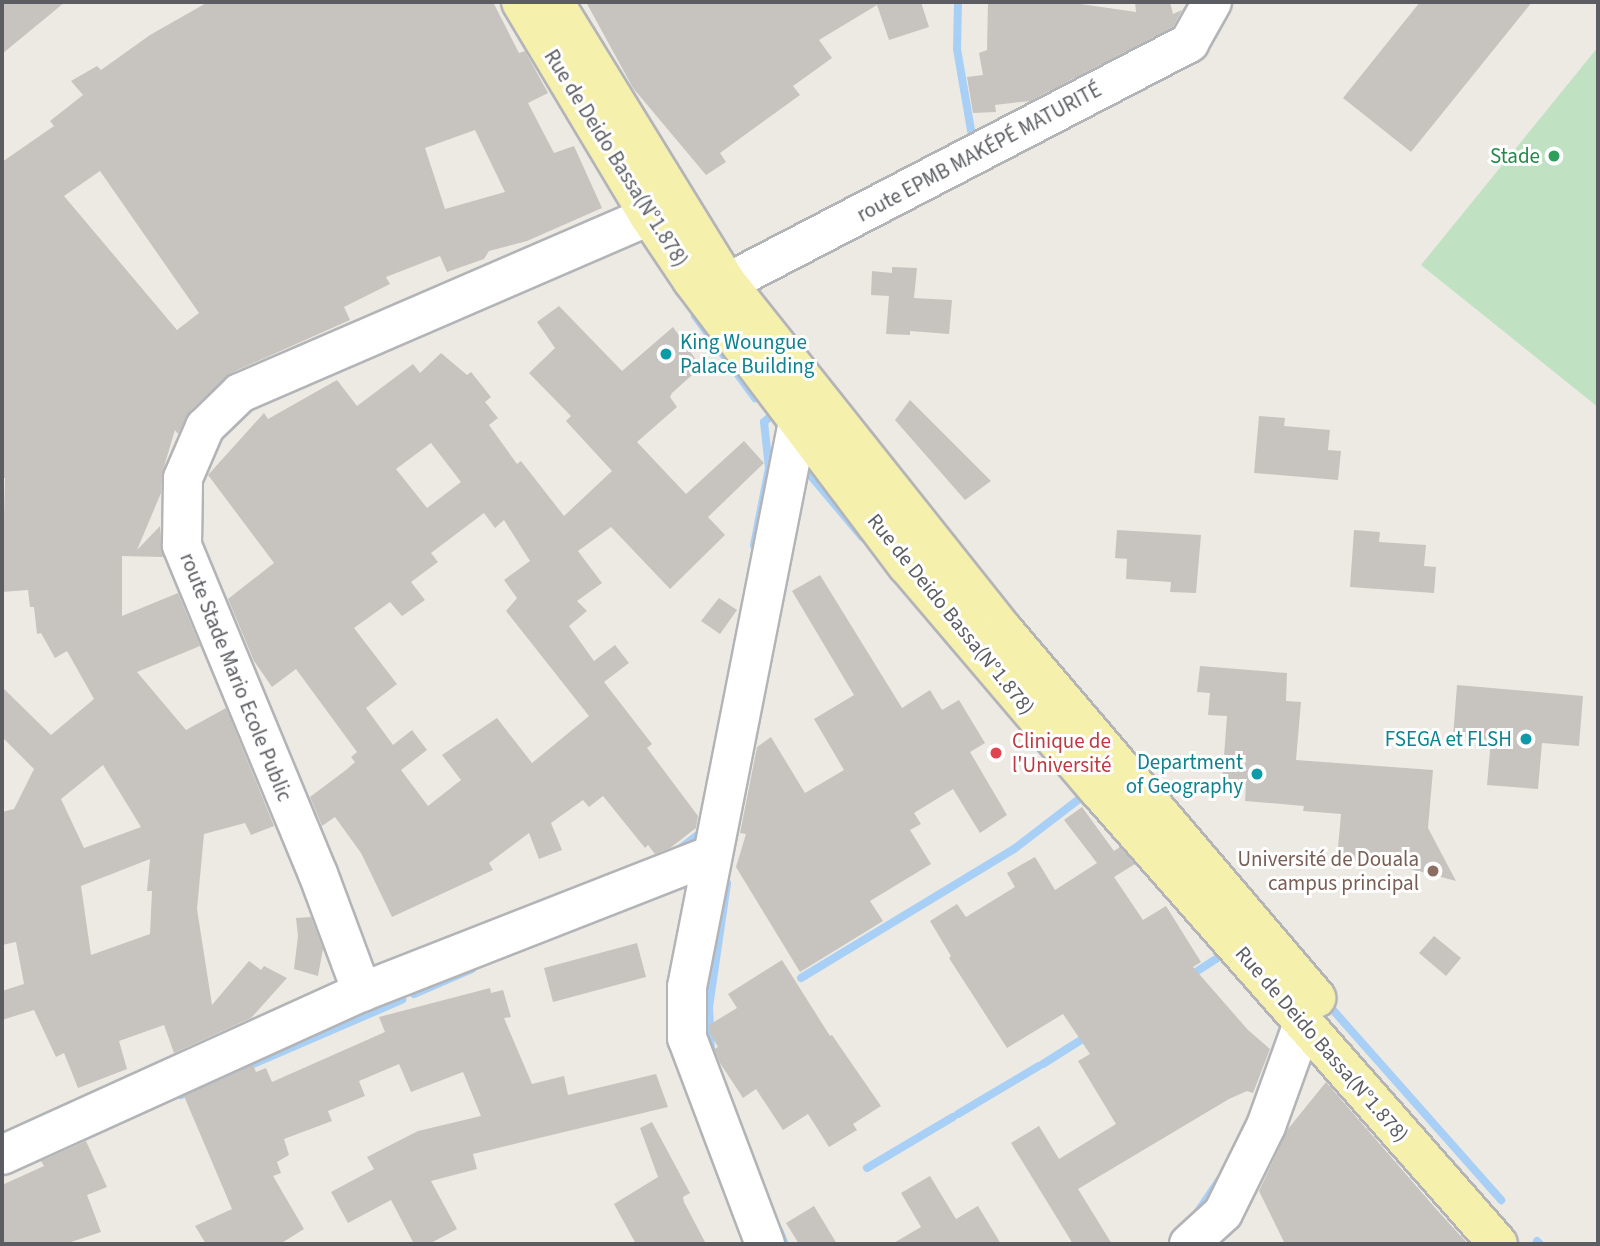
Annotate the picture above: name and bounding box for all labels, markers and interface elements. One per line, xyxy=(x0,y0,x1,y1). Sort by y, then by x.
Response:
street label: Rue de Deido Bassa(N°1.878) xyxy=(539,45,693,271)
street label: route EPMB MAKÉPÉ MATURITÉ xyxy=(852,77,1106,227)
place label: Stade xyxy=(1490,143,1540,169)
marker: Stade xyxy=(1546,148,1562,164)
place label: King Woungue Palace Building xyxy=(680,329,814,379)
marker: King Woungue Palace Building xyxy=(658,346,674,362)
street label: Rue de Deido Bassa(N°1.878) xyxy=(862,508,1040,720)
street label: route Stade Mario Ecole Public xyxy=(175,549,297,805)
place label: FSEGA et FLSH xyxy=(1385,726,1512,752)
place label: Clinique de l'Université xyxy=(1012,728,1111,778)
marker: FSEGA et FLSH xyxy=(1518,731,1534,747)
marker: Clinique de l'Université xyxy=(986,743,1006,763)
place label: Department of Geography xyxy=(1126,749,1243,799)
marker: Department of Geography xyxy=(1249,766,1265,782)
place label: Université de Douala campus principal xyxy=(1238,846,1419,896)
marker: Université de Douala campus principal xyxy=(1425,863,1441,879)
street label: Rue de Deido Bassa(N°1.878) xyxy=(1230,941,1414,1147)

